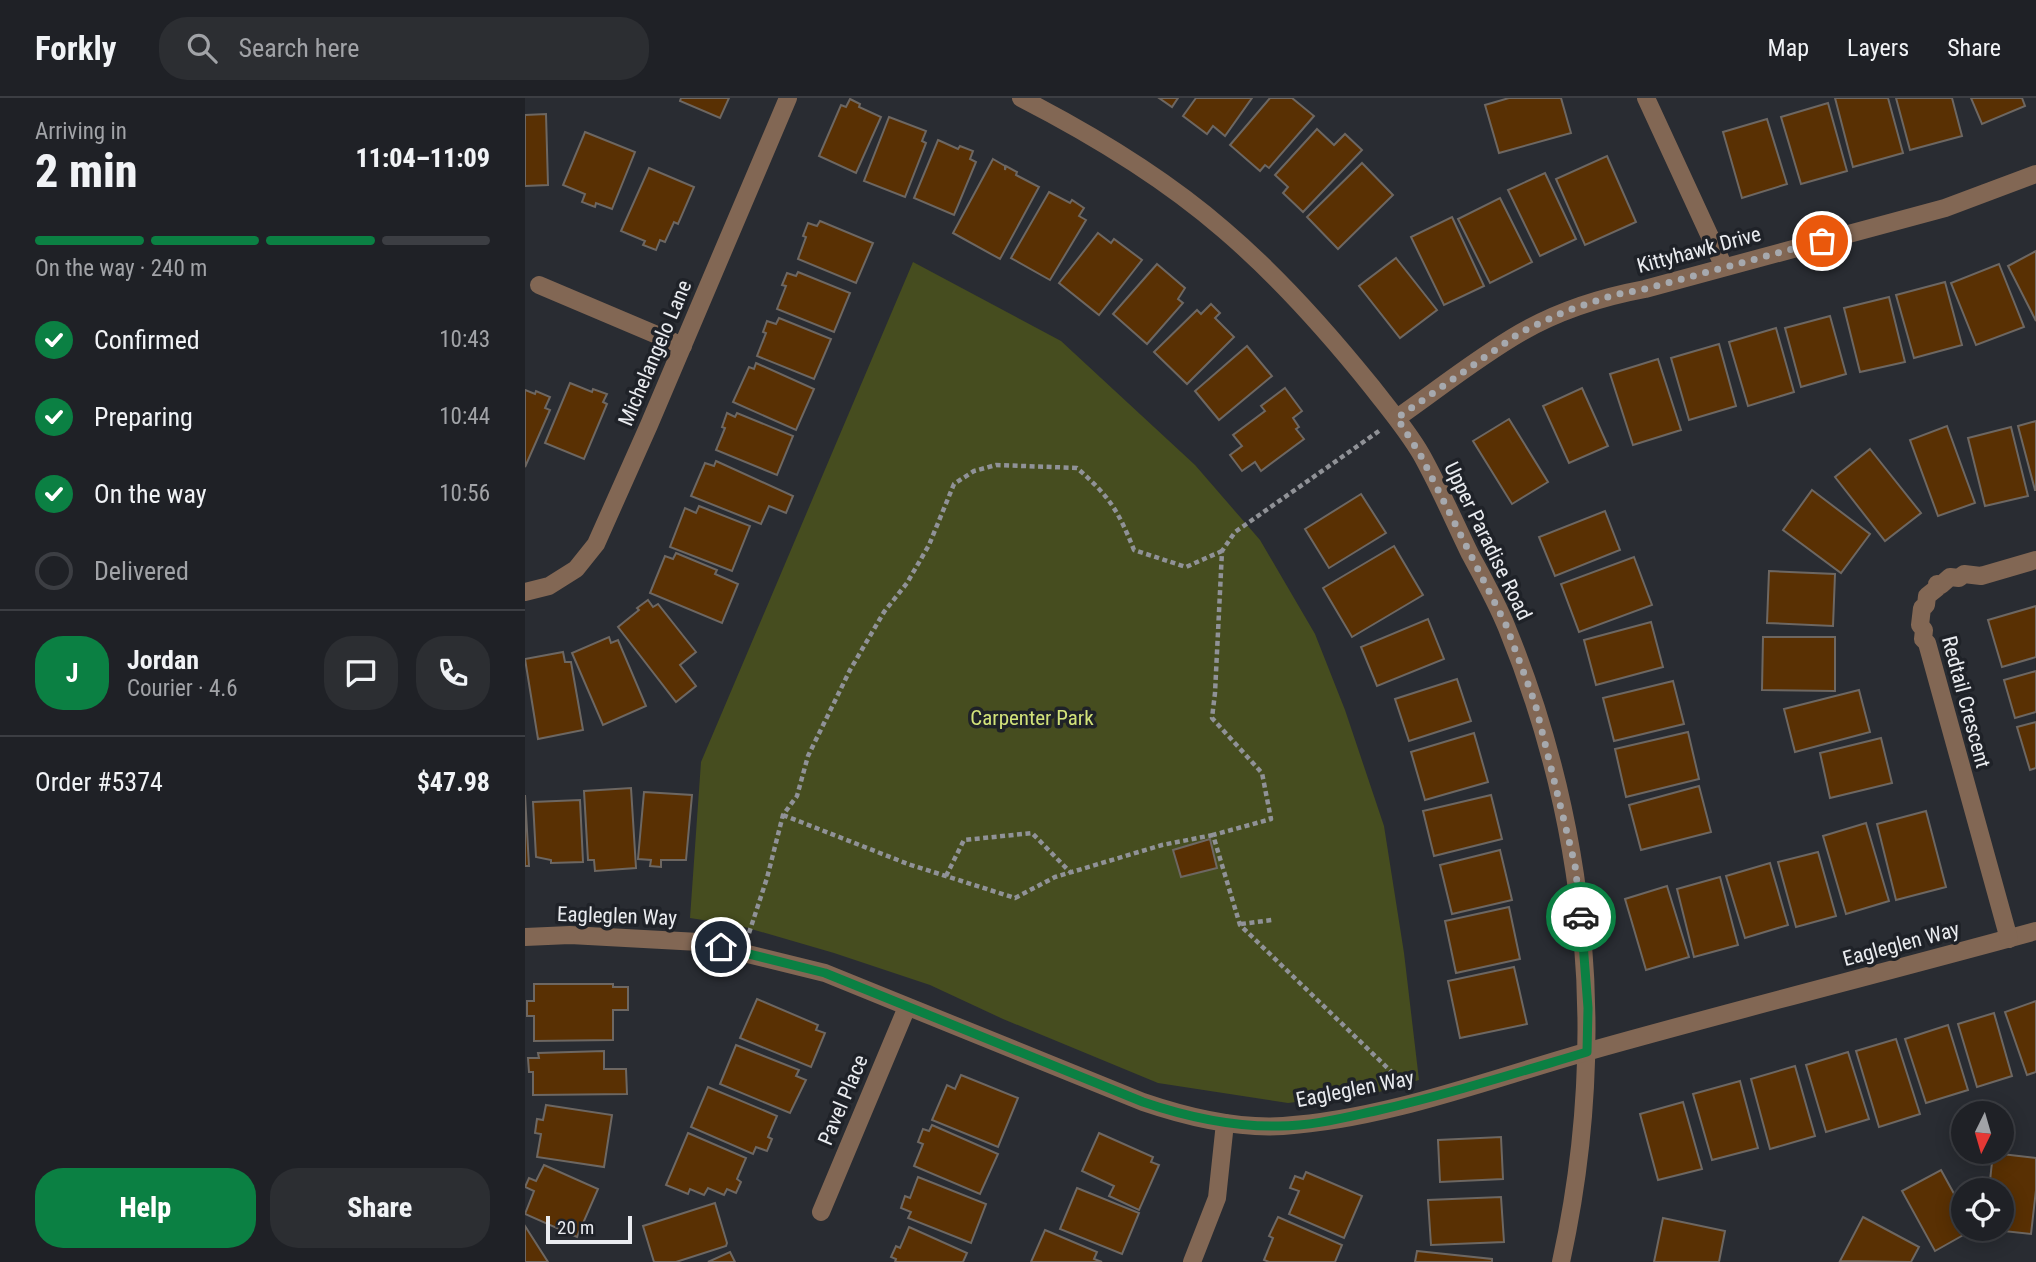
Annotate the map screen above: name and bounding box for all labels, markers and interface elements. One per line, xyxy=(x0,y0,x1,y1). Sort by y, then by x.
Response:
search box xyxy=(159,17,649,80)
text: Forkly xyxy=(35,29,117,68)
icon: search xyxy=(183,29,221,67)
text: Search here xyxy=(239,33,359,63)
text: Map xyxy=(1768,34,1809,62)
text: Layers xyxy=(1847,34,1909,62)
text: Share xyxy=(1947,34,2001,62)
text: Arriving in xyxy=(35,118,127,145)
text: 11:04–11:09 xyxy=(356,143,490,173)
text: 2 min xyxy=(35,144,138,198)
pin xyxy=(1792,211,1852,271)
street label: Kittyhawk Drive xyxy=(1634,222,1764,278)
icon: bag xyxy=(1803,222,1841,260)
text: On the way · 240 m xyxy=(35,255,207,282)
street label: Michelangelo Lane xyxy=(614,276,697,429)
icon: check xyxy=(35,321,73,359)
text: Confirmed xyxy=(94,325,200,355)
text: 10:43 xyxy=(439,326,490,353)
icon: check xyxy=(35,398,73,436)
text: Preparing xyxy=(94,402,193,432)
text: 10:44 xyxy=(439,403,490,430)
street label: Upper Paradise Road xyxy=(1439,458,1537,624)
icon: check xyxy=(35,475,73,513)
text: On the way xyxy=(94,479,207,509)
text: 10:56 xyxy=(439,480,490,507)
text: Delivered xyxy=(94,556,189,586)
street label: Redtail Crescent xyxy=(1937,633,1995,771)
button: chat xyxy=(324,636,398,710)
button: phone xyxy=(416,636,490,710)
text: Jordan xyxy=(127,645,199,675)
text: J xyxy=(66,658,78,688)
text: Courier · 4.6 xyxy=(127,675,238,702)
park label: Carpenter Park xyxy=(970,706,1094,730)
text: Order #5374 xyxy=(35,767,163,797)
text: $47.98 xyxy=(417,767,490,797)
courier xyxy=(1546,882,1616,952)
icon: car xyxy=(1562,898,1600,936)
street label: Eagleglen Way xyxy=(557,902,678,930)
pin xyxy=(691,917,751,977)
street label: Eagleglen Way xyxy=(1840,917,1962,971)
icon: home xyxy=(702,928,740,966)
street label: Pavel Place xyxy=(813,1051,873,1149)
street label: Eagleglen Way xyxy=(1294,1066,1416,1112)
north arrow xyxy=(1951,1101,2014,1164)
map controls xyxy=(1951,1101,2014,1241)
button: Help xyxy=(35,1168,256,1248)
button: Share xyxy=(270,1168,490,1248)
button: locate xyxy=(1951,1178,2014,1241)
scale bar xyxy=(546,1213,632,1245)
text: 20 m xyxy=(557,1216,594,1239)

